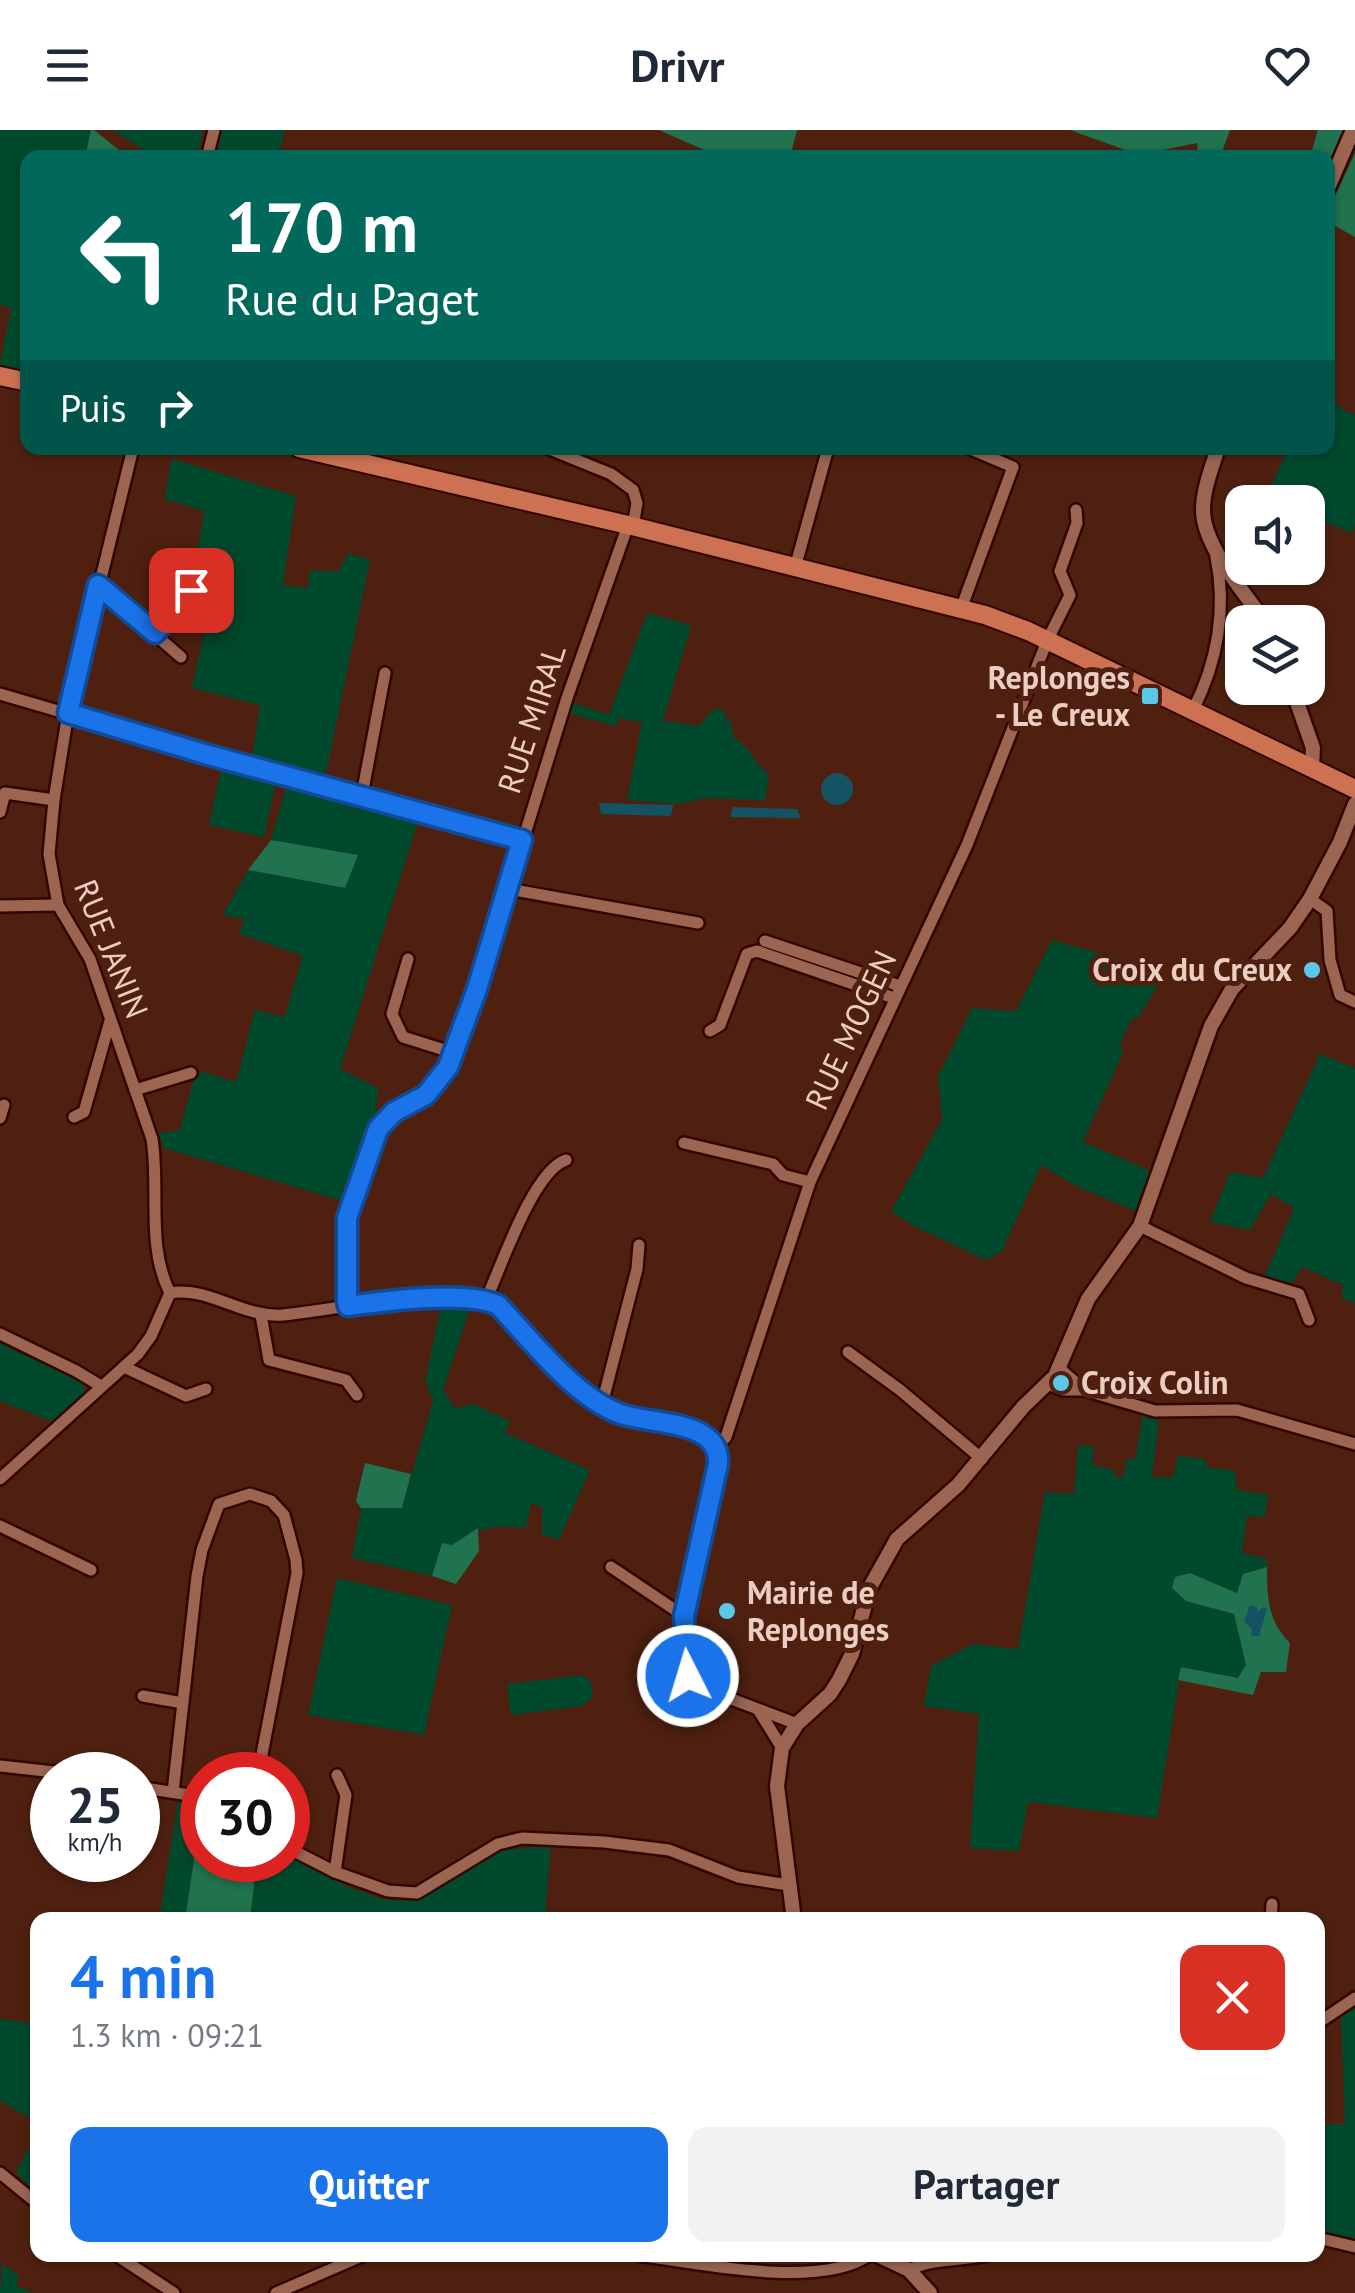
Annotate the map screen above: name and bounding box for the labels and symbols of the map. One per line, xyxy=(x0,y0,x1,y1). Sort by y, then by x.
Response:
pin xyxy=(149,548,234,633)
street label: RUE MIRAL xyxy=(487,639,575,798)
place label: Replonges - Le Creux xyxy=(988,656,1130,735)
marker: Replonges - Le Creux xyxy=(1139,685,1161,707)
street label: RUE JANIN xyxy=(65,873,159,1024)
street label: RUE MOGEN xyxy=(795,943,905,1116)
place label: Croix du Creux xyxy=(1092,948,1292,990)
marker: Croix du Creux xyxy=(1301,959,1323,981)
place label: Croix Colin xyxy=(1081,1361,1228,1403)
marker: Croix Colin xyxy=(1050,1372,1072,1394)
place label: Mairie de Replonges xyxy=(747,1571,889,1650)
marker: Mairie de Replonges xyxy=(716,1600,738,1622)
position arrow xyxy=(636,1624,740,1728)
speed limit sign: 30 xyxy=(180,1752,310,1882)

